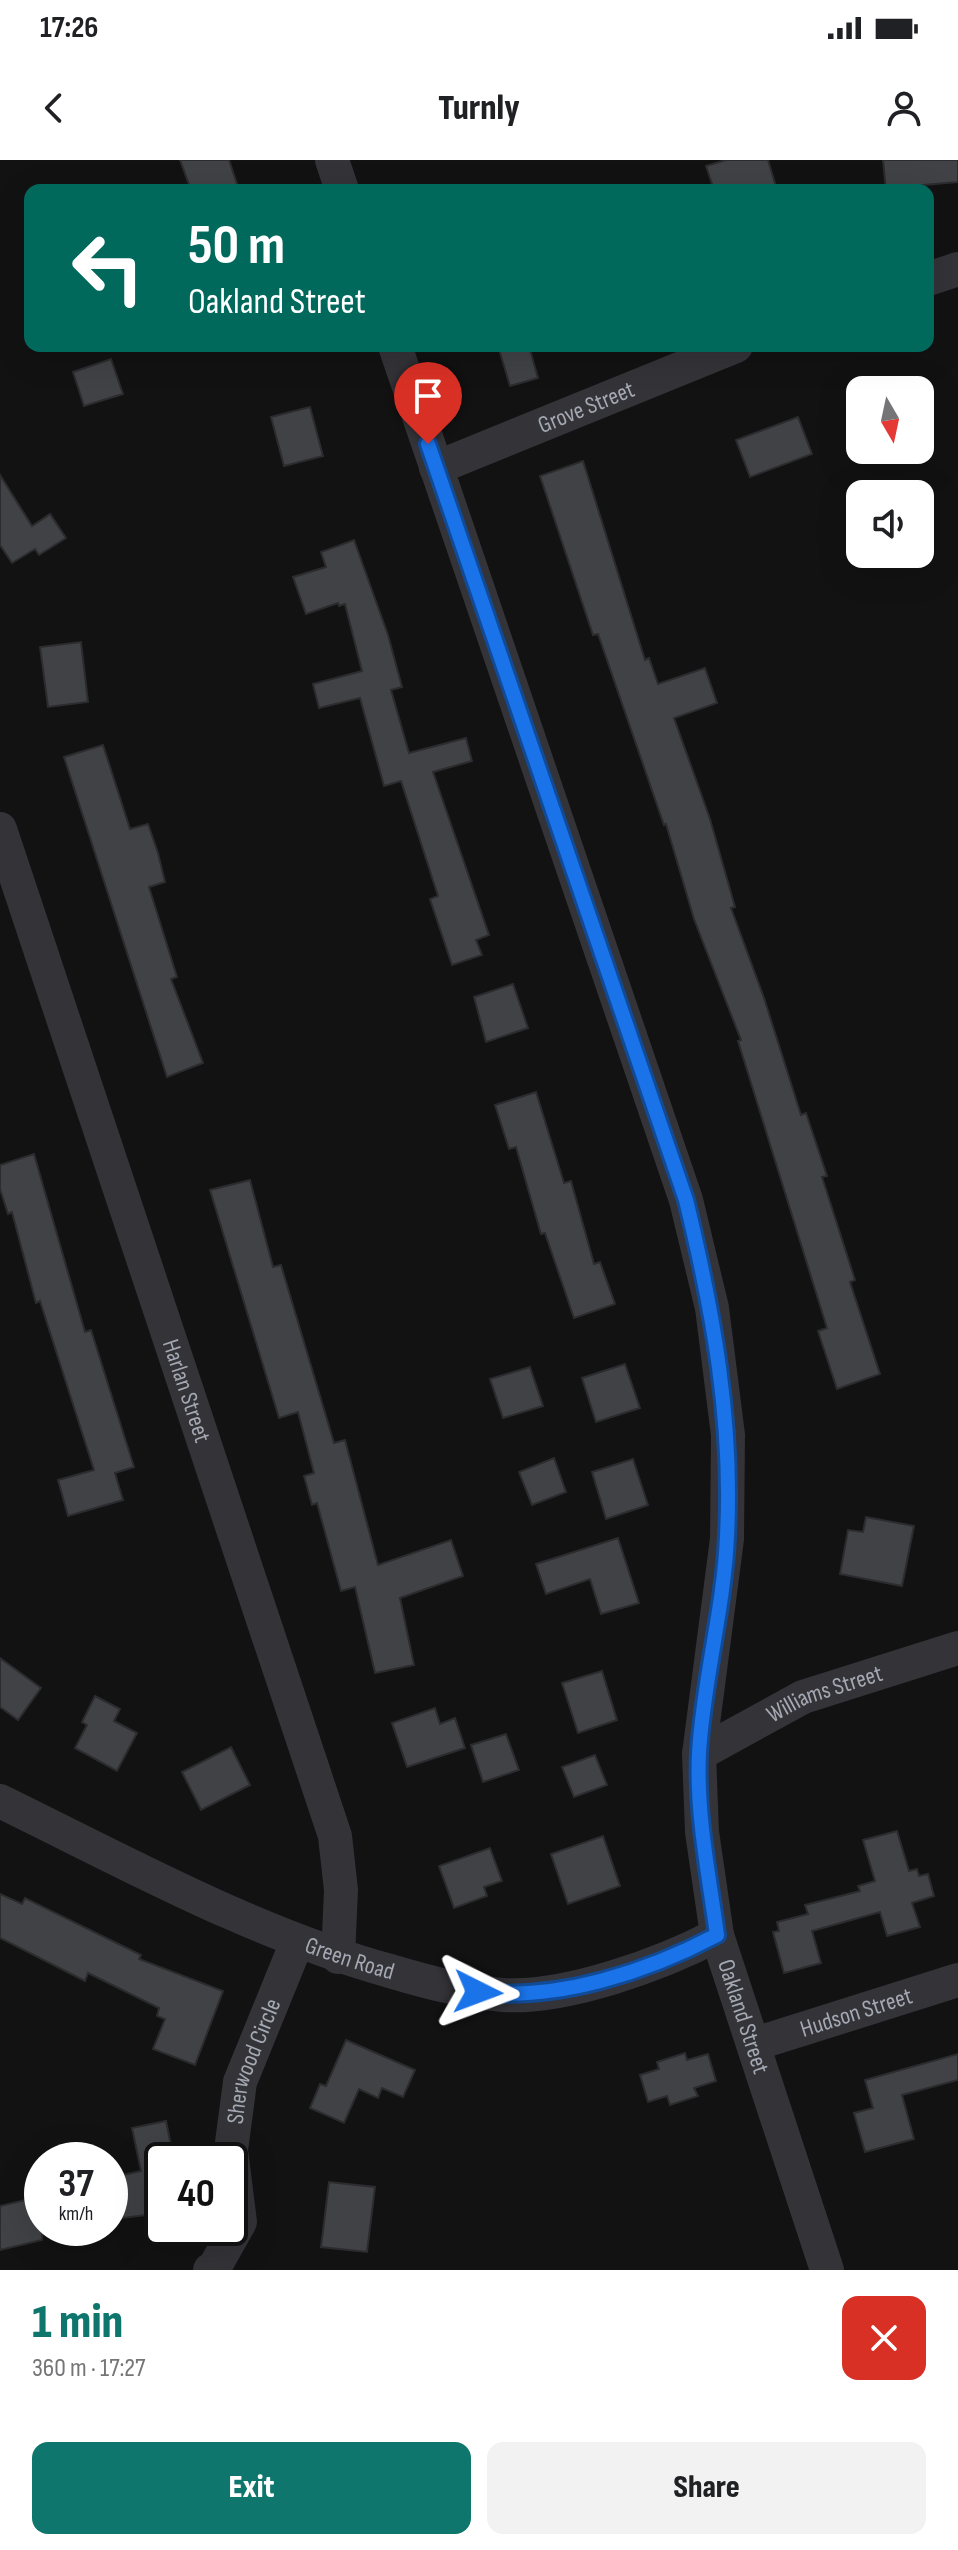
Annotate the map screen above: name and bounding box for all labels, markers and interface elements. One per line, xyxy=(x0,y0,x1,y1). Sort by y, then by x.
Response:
text: 17:26 xyxy=(40,10,98,46)
icon: back xyxy=(32,86,76,130)
icon: person xyxy=(882,86,926,130)
text: Turnly xyxy=(438,87,520,130)
text: 50 m xyxy=(188,213,285,280)
icon: left xyxy=(56,216,160,320)
text: Oakland Street xyxy=(188,281,366,324)
pin xyxy=(394,362,462,444)
icon: arrive xyxy=(406,374,450,418)
street label: Grove Street xyxy=(534,375,639,440)
north arrow xyxy=(846,376,934,464)
map controls xyxy=(846,376,934,568)
button: sound xyxy=(846,480,934,568)
street label: Harlan Street xyxy=(156,1336,217,1446)
street label: Williams Street xyxy=(762,1659,886,1729)
street label: Green Road xyxy=(301,1931,397,1986)
position arrow xyxy=(436,1950,520,2034)
street label: Oakland Street xyxy=(711,1956,776,2077)
street label: Hudson Street xyxy=(797,1981,916,2044)
street label: Sherwood Circle xyxy=(221,1994,287,2126)
speed limit sign: 40 xyxy=(144,2142,248,2246)
text: 37 xyxy=(58,2160,94,2208)
text: km/h xyxy=(59,2202,93,2226)
text: 1 min xyxy=(32,2294,123,2351)
button: close xyxy=(842,2296,926,2380)
text: 360 m · 17:27 xyxy=(32,2353,145,2384)
button: Exit xyxy=(32,2442,471,2534)
button: Share xyxy=(487,2442,926,2534)

